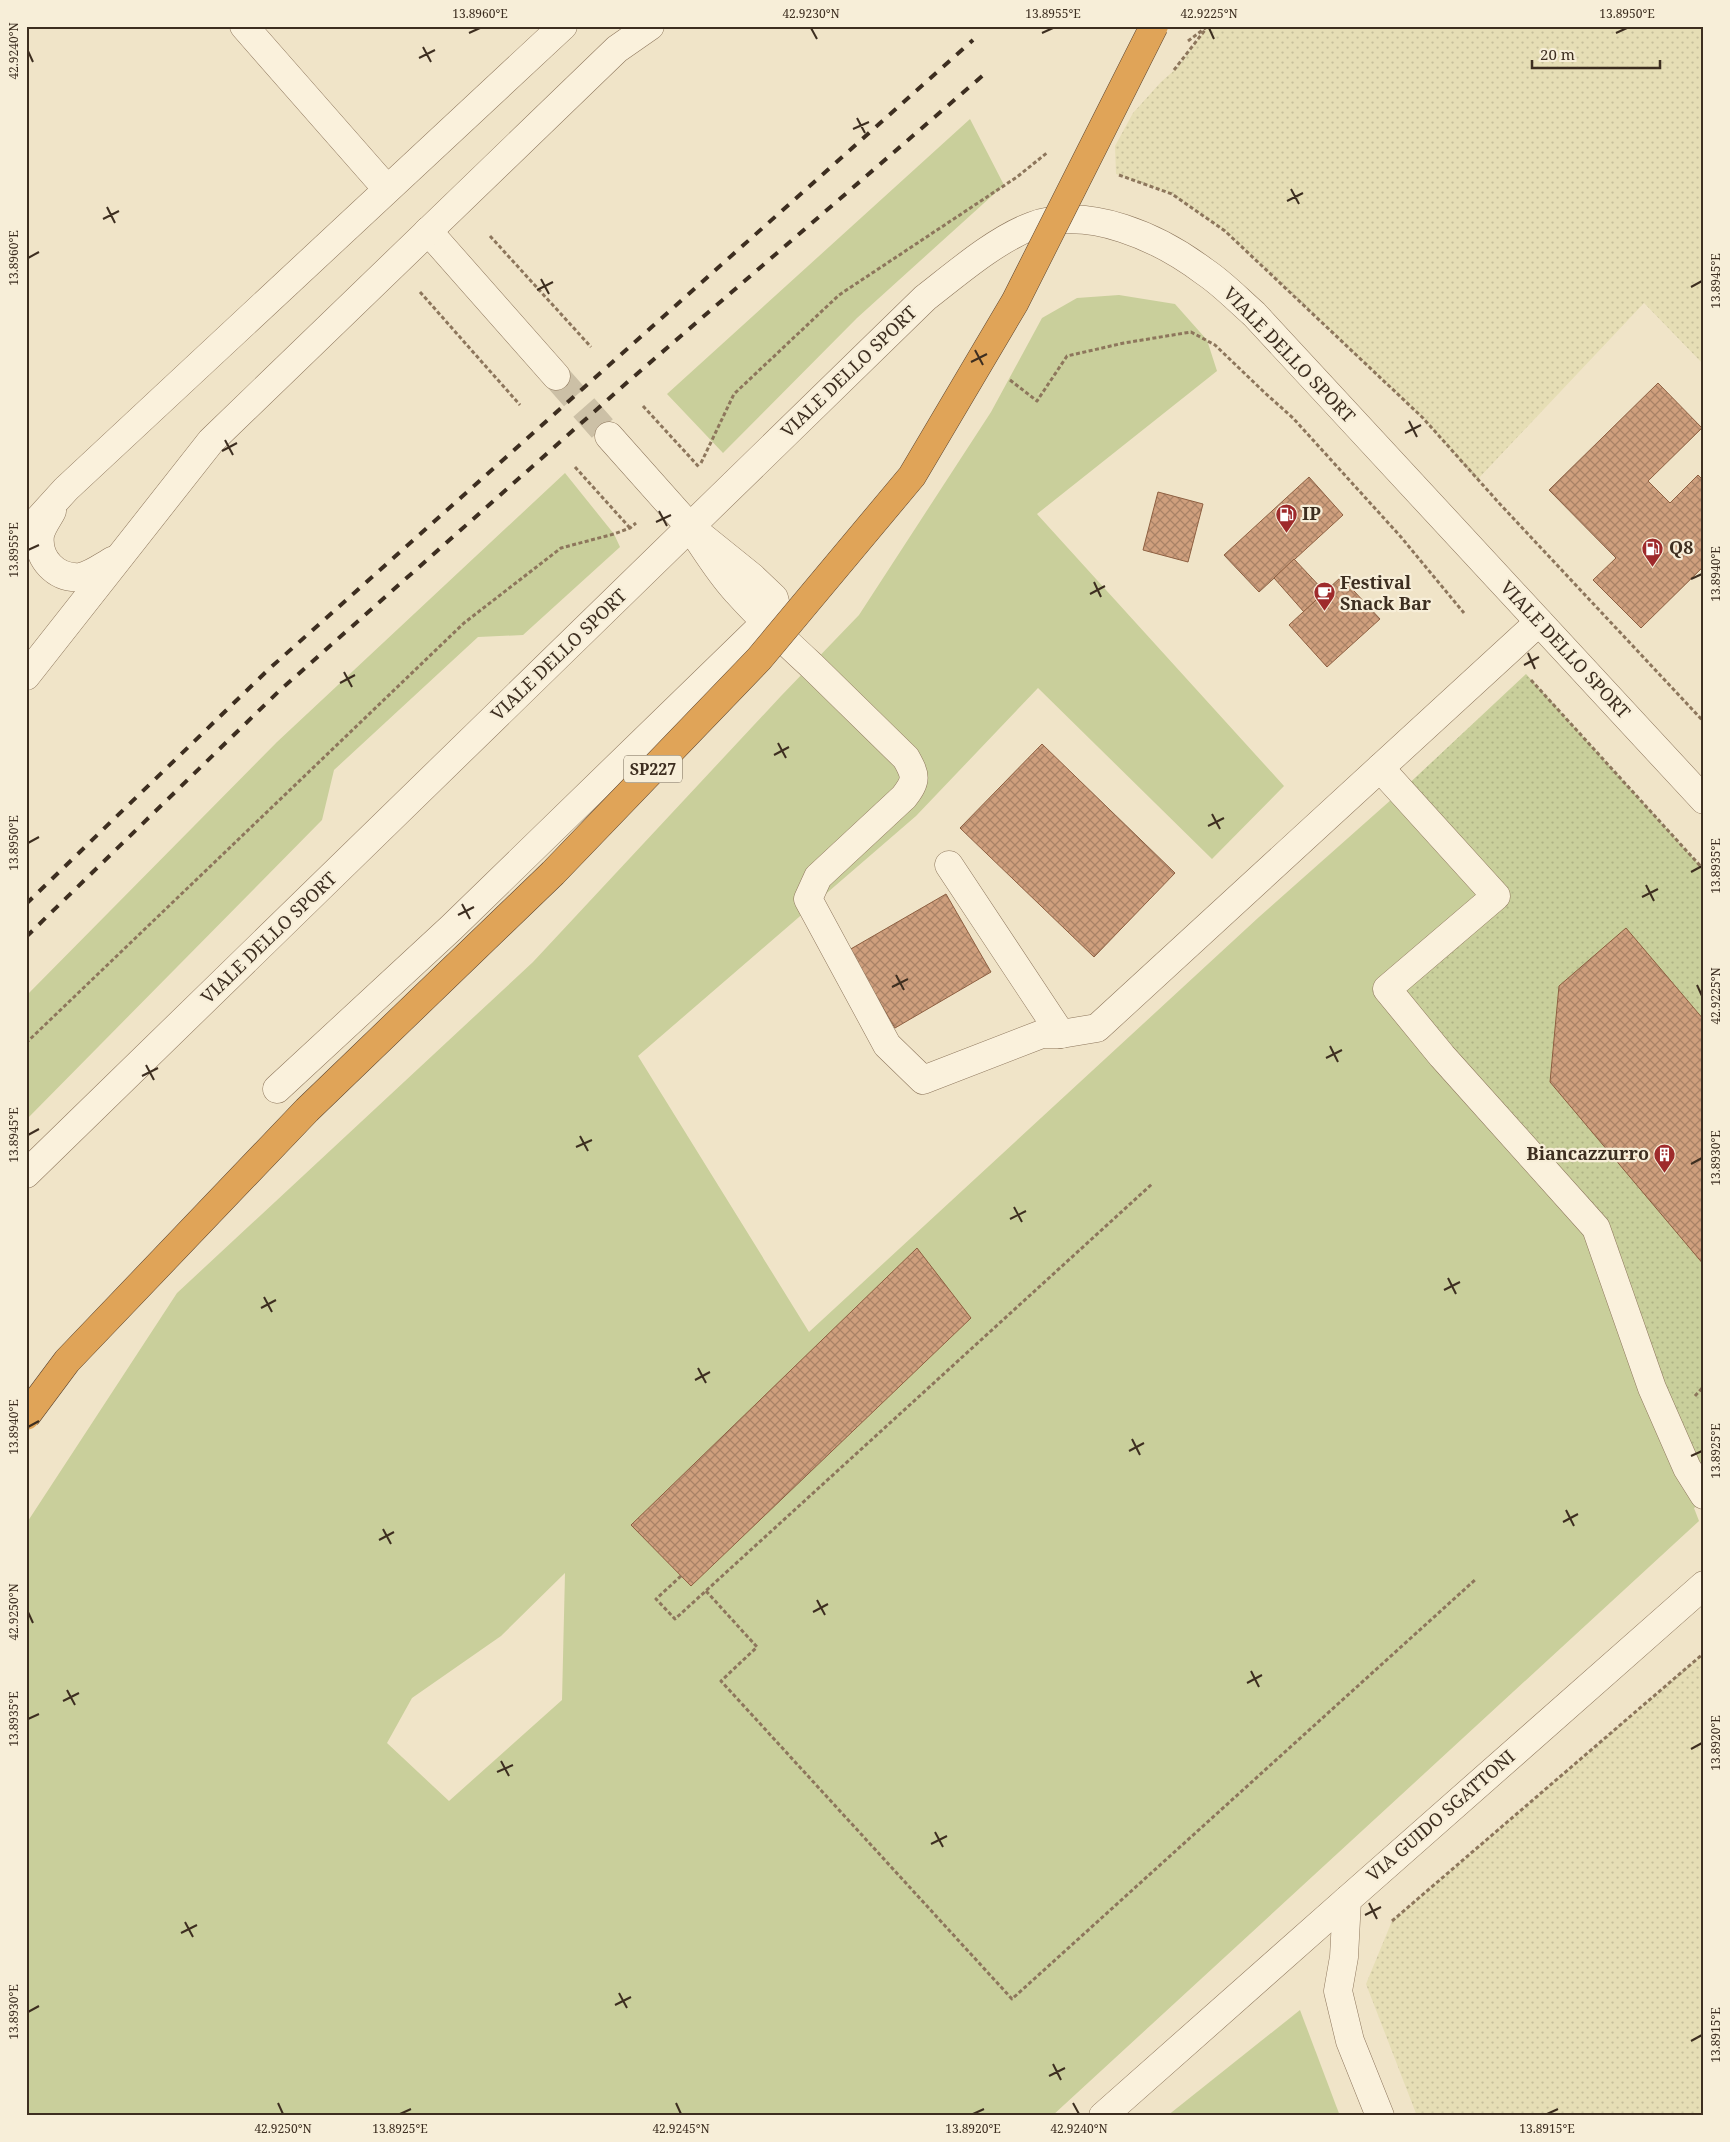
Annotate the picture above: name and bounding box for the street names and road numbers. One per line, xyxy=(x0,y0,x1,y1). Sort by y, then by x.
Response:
street label: VIALE DELLO SPORT xyxy=(1219,281,1361,427)
street label: VIALE DELLO SPORT xyxy=(775,300,921,442)
street label: VIALE DELLO SPORT xyxy=(1496,575,1636,723)
street label: VIALE DELLO SPORT xyxy=(485,583,631,725)
road number: SP227 xyxy=(624,756,682,782)
street label: VIALE DELLO SPORT xyxy=(195,866,341,1008)
street label: VIA GUIDO SGATTONI xyxy=(1361,1744,1520,1886)

